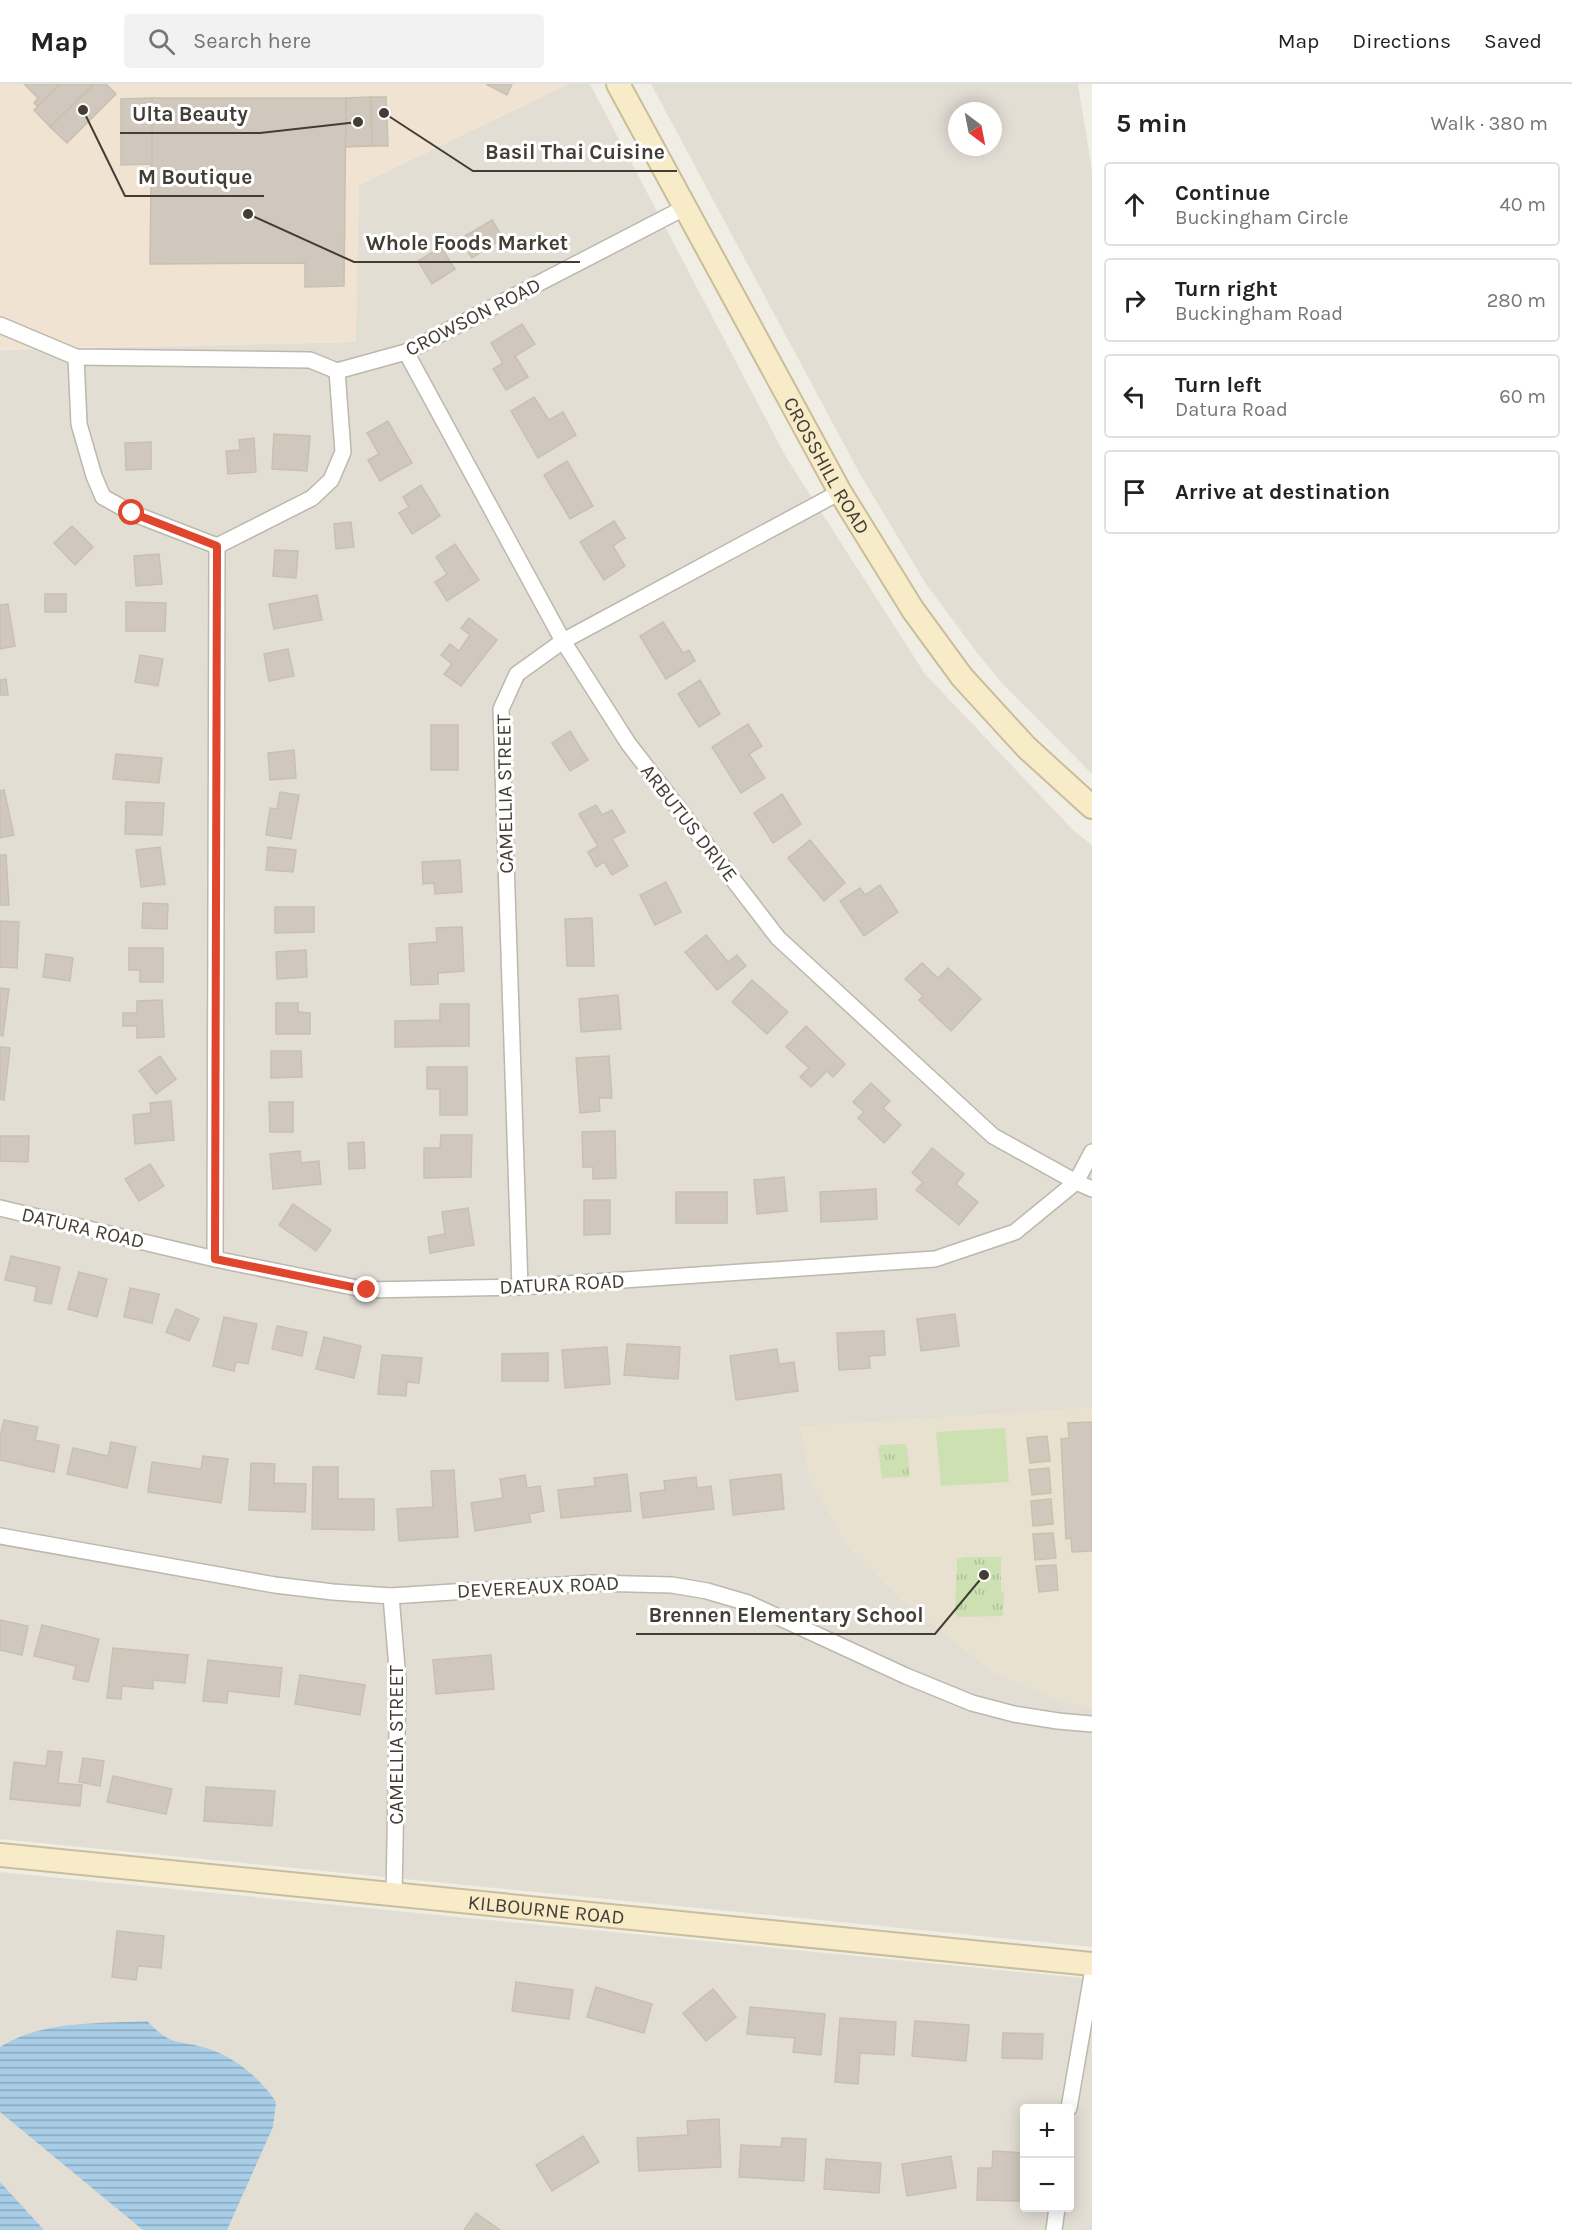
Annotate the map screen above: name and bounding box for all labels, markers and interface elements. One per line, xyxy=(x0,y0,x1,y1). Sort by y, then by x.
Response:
search box xyxy=(124,14,544,68)
text: Map xyxy=(30,25,88,58)
icon: search xyxy=(145,25,178,58)
text: Search here xyxy=(193,28,311,54)
text: Map xyxy=(1278,29,1319,53)
text: Directions xyxy=(1352,29,1451,53)
text: Saved xyxy=(1484,29,1542,53)
callout: Ulta Beauty xyxy=(120,94,260,133)
text: Ulta Beauty xyxy=(132,102,248,126)
north arrow xyxy=(948,102,1002,156)
text: 5 min xyxy=(1116,108,1187,139)
text: Walk · 380 m xyxy=(1430,112,1548,135)
callout: Basil Thai Cuisine xyxy=(473,132,677,171)
text: Basil Thai Cuisine xyxy=(485,140,665,164)
callout: M Boutique xyxy=(125,157,264,196)
text: M Boutique xyxy=(138,165,252,190)
text: Continue xyxy=(1175,180,1270,206)
icon: ahead xyxy=(1118,188,1151,221)
text: 40 m xyxy=(1500,193,1546,216)
text: Buckingham Circle xyxy=(1175,206,1349,229)
callout: Whole Foods Market xyxy=(354,223,580,262)
text: Whole Foods Market xyxy=(366,231,568,255)
street label: CROWSON ROAD xyxy=(402,273,544,361)
text: Turn right xyxy=(1175,276,1278,302)
icon: right xyxy=(1118,284,1151,317)
text: 280 m xyxy=(1487,289,1546,312)
text: Buckingham Road xyxy=(1175,302,1343,325)
text: Turn left xyxy=(1175,372,1262,398)
icon: left xyxy=(1118,380,1151,413)
text: 60 m xyxy=(1499,385,1546,408)
street label: CROSSHILL ROAD xyxy=(779,393,875,538)
text: Datura Road xyxy=(1175,398,1288,421)
icon: arrive xyxy=(1118,476,1151,509)
text: Arrive at destination xyxy=(1175,479,1390,505)
route start xyxy=(118,499,144,525)
street label: CAMELLIA STREET xyxy=(492,714,518,874)
street label: ARBUTUS DRIVE xyxy=(636,760,742,886)
street label: DATURA ROAD xyxy=(19,1203,147,1253)
street label: DATURA ROAD xyxy=(499,1269,625,1299)
route end xyxy=(353,1276,379,1302)
street label: DEVEREAUX ROAD xyxy=(456,1571,620,1603)
callout: Brennen Elementary School xyxy=(636,1595,935,1634)
text: Brennen Elementary School xyxy=(648,1603,924,1627)
street label: CAMELLIA STREET xyxy=(385,1665,408,1825)
street label: KILBOURNE ROAD xyxy=(467,1890,626,1929)
map controls xyxy=(1020,2104,1074,2212)
button: + xyxy=(1020,2104,1074,2158)
button: − xyxy=(1020,2158,1074,2212)

